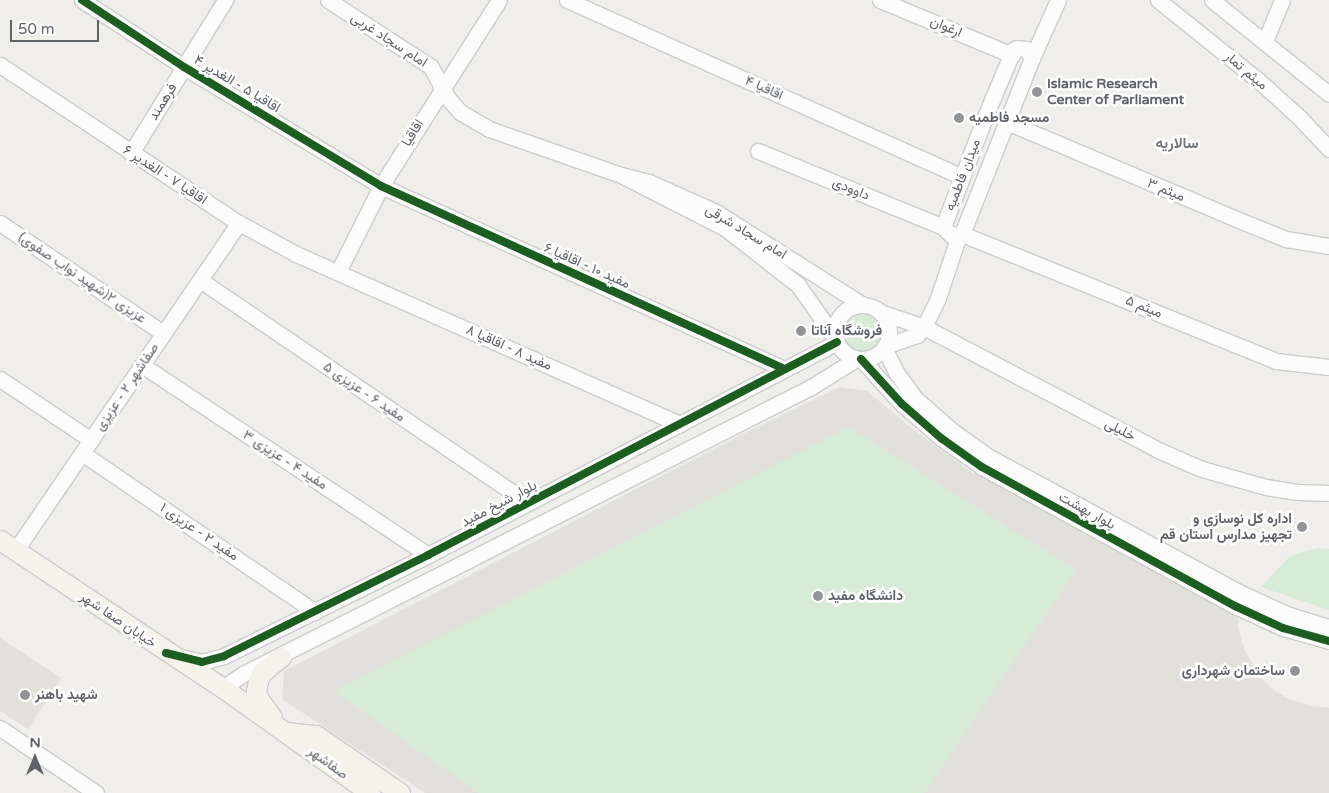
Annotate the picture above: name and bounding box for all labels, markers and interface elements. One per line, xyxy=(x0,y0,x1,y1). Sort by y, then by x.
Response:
street label: امام سجاد غربی xyxy=(348,9,430,71)
scale bar xyxy=(12,10,101,42)
street label: ارغوان xyxy=(927,13,965,41)
text: 50 m xyxy=(18,20,55,38)
street label: میثم تمار xyxy=(1221,48,1271,94)
street label: اقاقیا ۵ - الغدیر ۴ xyxy=(191,52,283,116)
street label: اقاقیا ۴ xyxy=(742,72,786,104)
place label: Islamic Research Center of Parliament xyxy=(1047,76,1184,108)
street label: فرهمند xyxy=(145,80,181,124)
marker: Islamic Research Center of Parliament xyxy=(1031,86,1043,98)
place label: مسجد فاطمیه xyxy=(969,110,1049,126)
marker: مسجد فاطمیه xyxy=(953,112,965,124)
street label: اقاقیا xyxy=(398,116,428,150)
district label: سالاریه xyxy=(1155,135,1199,153)
street label: میدان فاطمیه xyxy=(942,137,984,213)
street label: اقاقیا ۷ - الغدیر ۶ xyxy=(120,142,210,208)
street label: داوودی xyxy=(830,174,872,204)
street label: میثم ۳ xyxy=(1145,175,1187,205)
street label: امام سجاد شرقی xyxy=(702,201,790,263)
street label: عزیزی ۲(شهید نواب صفوی) xyxy=(15,229,149,327)
street label: مفید ۱۰ - اقاقیا ۶ xyxy=(541,240,633,292)
street label: میثم ۵ xyxy=(1123,292,1165,322)
street label: مفید ۸ - اقاقیا ۸ xyxy=(463,322,555,374)
place label: فروشگاه آناتا xyxy=(811,323,882,339)
marker: فروشگاه آناتا xyxy=(795,325,807,337)
street label: صفاشهر ۲ - عزیزی xyxy=(91,340,163,434)
street label: مفید ۶ - عزیزی ۵ xyxy=(320,358,408,426)
street label: خلیلی xyxy=(1102,415,1138,445)
street label: مفید ۴ - عزیزی ۳ xyxy=(240,426,330,494)
street label: بلوار شیخ مفید xyxy=(458,477,540,531)
street label: بلوار بهشت xyxy=(1056,489,1118,533)
street label: مفید ۲ - عزیزی ۱ xyxy=(156,499,242,565)
place label: اداره کل نوسازی و تجهیز مدارس استان قم xyxy=(1160,511,1292,544)
marker: اداره کل نوسازی و تجهیز مدارس استان قم xyxy=(1296,521,1308,533)
street label: خیابان صفا شهر xyxy=(77,588,159,652)
place label: دانشگاه مفید xyxy=(828,588,903,604)
marker: دانشگاه مفید xyxy=(812,590,824,602)
place label: ساختمان شهرداری xyxy=(1182,663,1285,679)
marker: ساختمان شهرداری xyxy=(1289,665,1301,677)
place label: شهید باهنر xyxy=(35,687,98,703)
marker: شهید باهنر xyxy=(19,689,31,701)
north arrow xyxy=(10,733,60,783)
text: N xyxy=(29,734,41,751)
street label: صفاشهر xyxy=(305,743,351,783)

